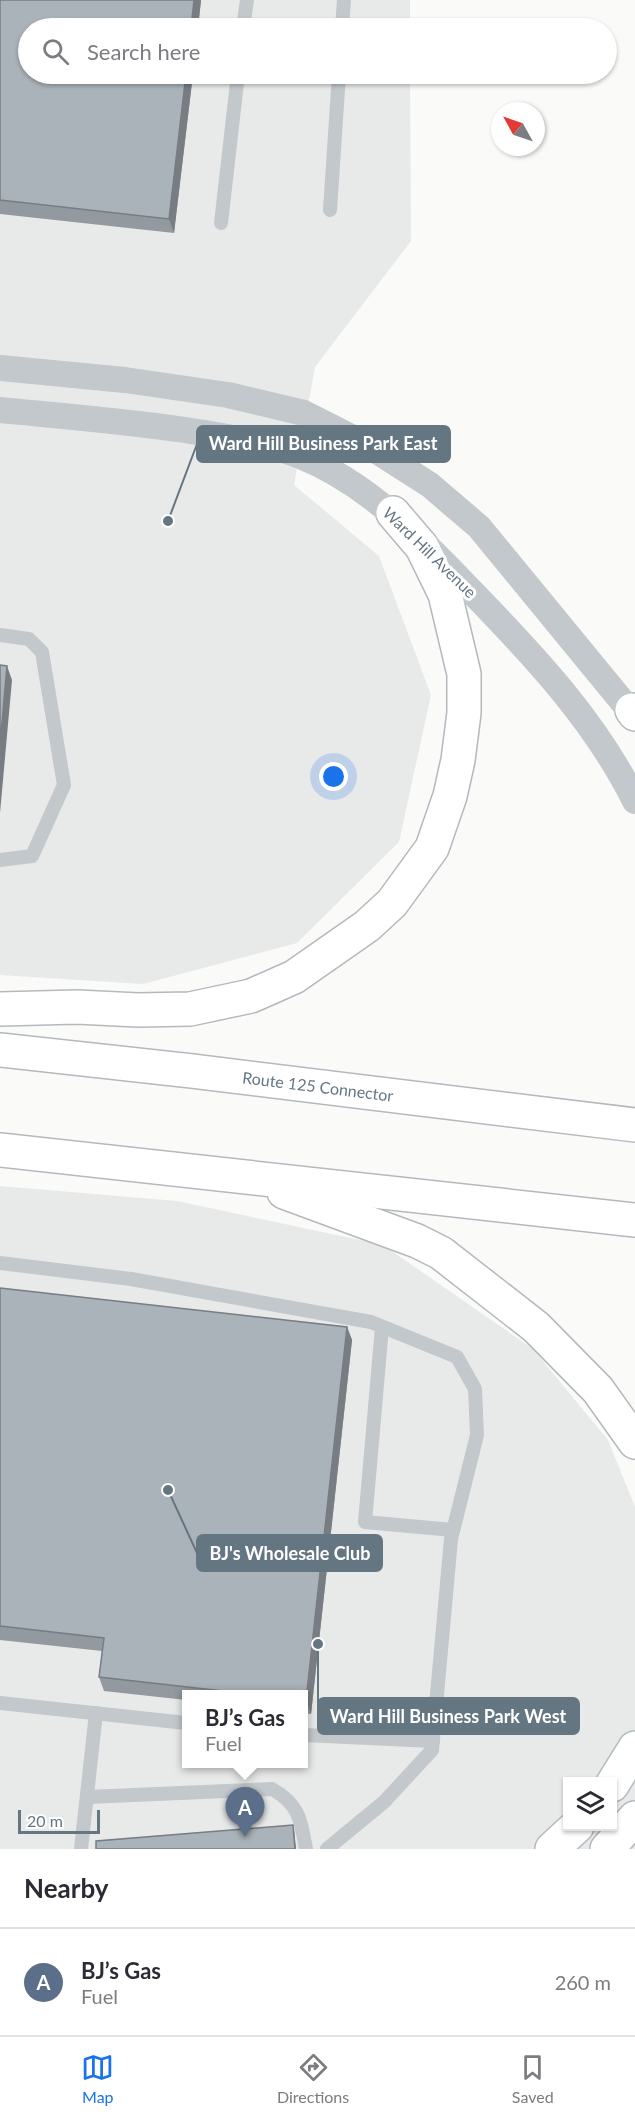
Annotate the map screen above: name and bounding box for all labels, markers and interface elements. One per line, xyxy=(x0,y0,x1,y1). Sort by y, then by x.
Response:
search box xyxy=(18,18,617,84)
icon: search xyxy=(39,35,72,68)
text: Search here xyxy=(87,38,200,65)
north arrow xyxy=(491,102,545,156)
callout: Ward Hill Business Park East xyxy=(197,426,450,462)
text: Ward Hill Business Park East xyxy=(209,432,438,454)
street label: Ward Hill Avenue xyxy=(379,503,481,601)
your location xyxy=(319,762,348,791)
street label: Route 125 Connector xyxy=(242,1067,395,1105)
callout: BJ's Wholesale Club xyxy=(197,1535,382,1571)
text: BJ's Wholesale Club xyxy=(210,1542,370,1564)
popup xyxy=(182,1690,308,1768)
callout: Ward Hill Business Park West xyxy=(318,1698,579,1734)
text: BJ’s Gas xyxy=(205,1704,285,1731)
text: Ward Hill Business Park West xyxy=(330,1705,567,1727)
text: Fuel xyxy=(205,1731,242,1755)
map controls xyxy=(563,1777,617,1831)
button: layers xyxy=(563,1777,617,1831)
pin: A xyxy=(226,1788,264,1837)
scale bar xyxy=(18,1807,100,1834)
text: 20 m xyxy=(27,1811,63,1830)
text: Nearby xyxy=(24,1872,109,1904)
text: BJ’s Gas xyxy=(81,1957,161,1984)
text: A xyxy=(37,1970,50,1994)
text: 260 m xyxy=(555,1970,611,1994)
text: Fuel xyxy=(81,1984,118,2008)
tab: Map xyxy=(81,2051,114,2106)
tab: Directions xyxy=(277,2051,349,2106)
tab: Saved xyxy=(512,2051,554,2106)

